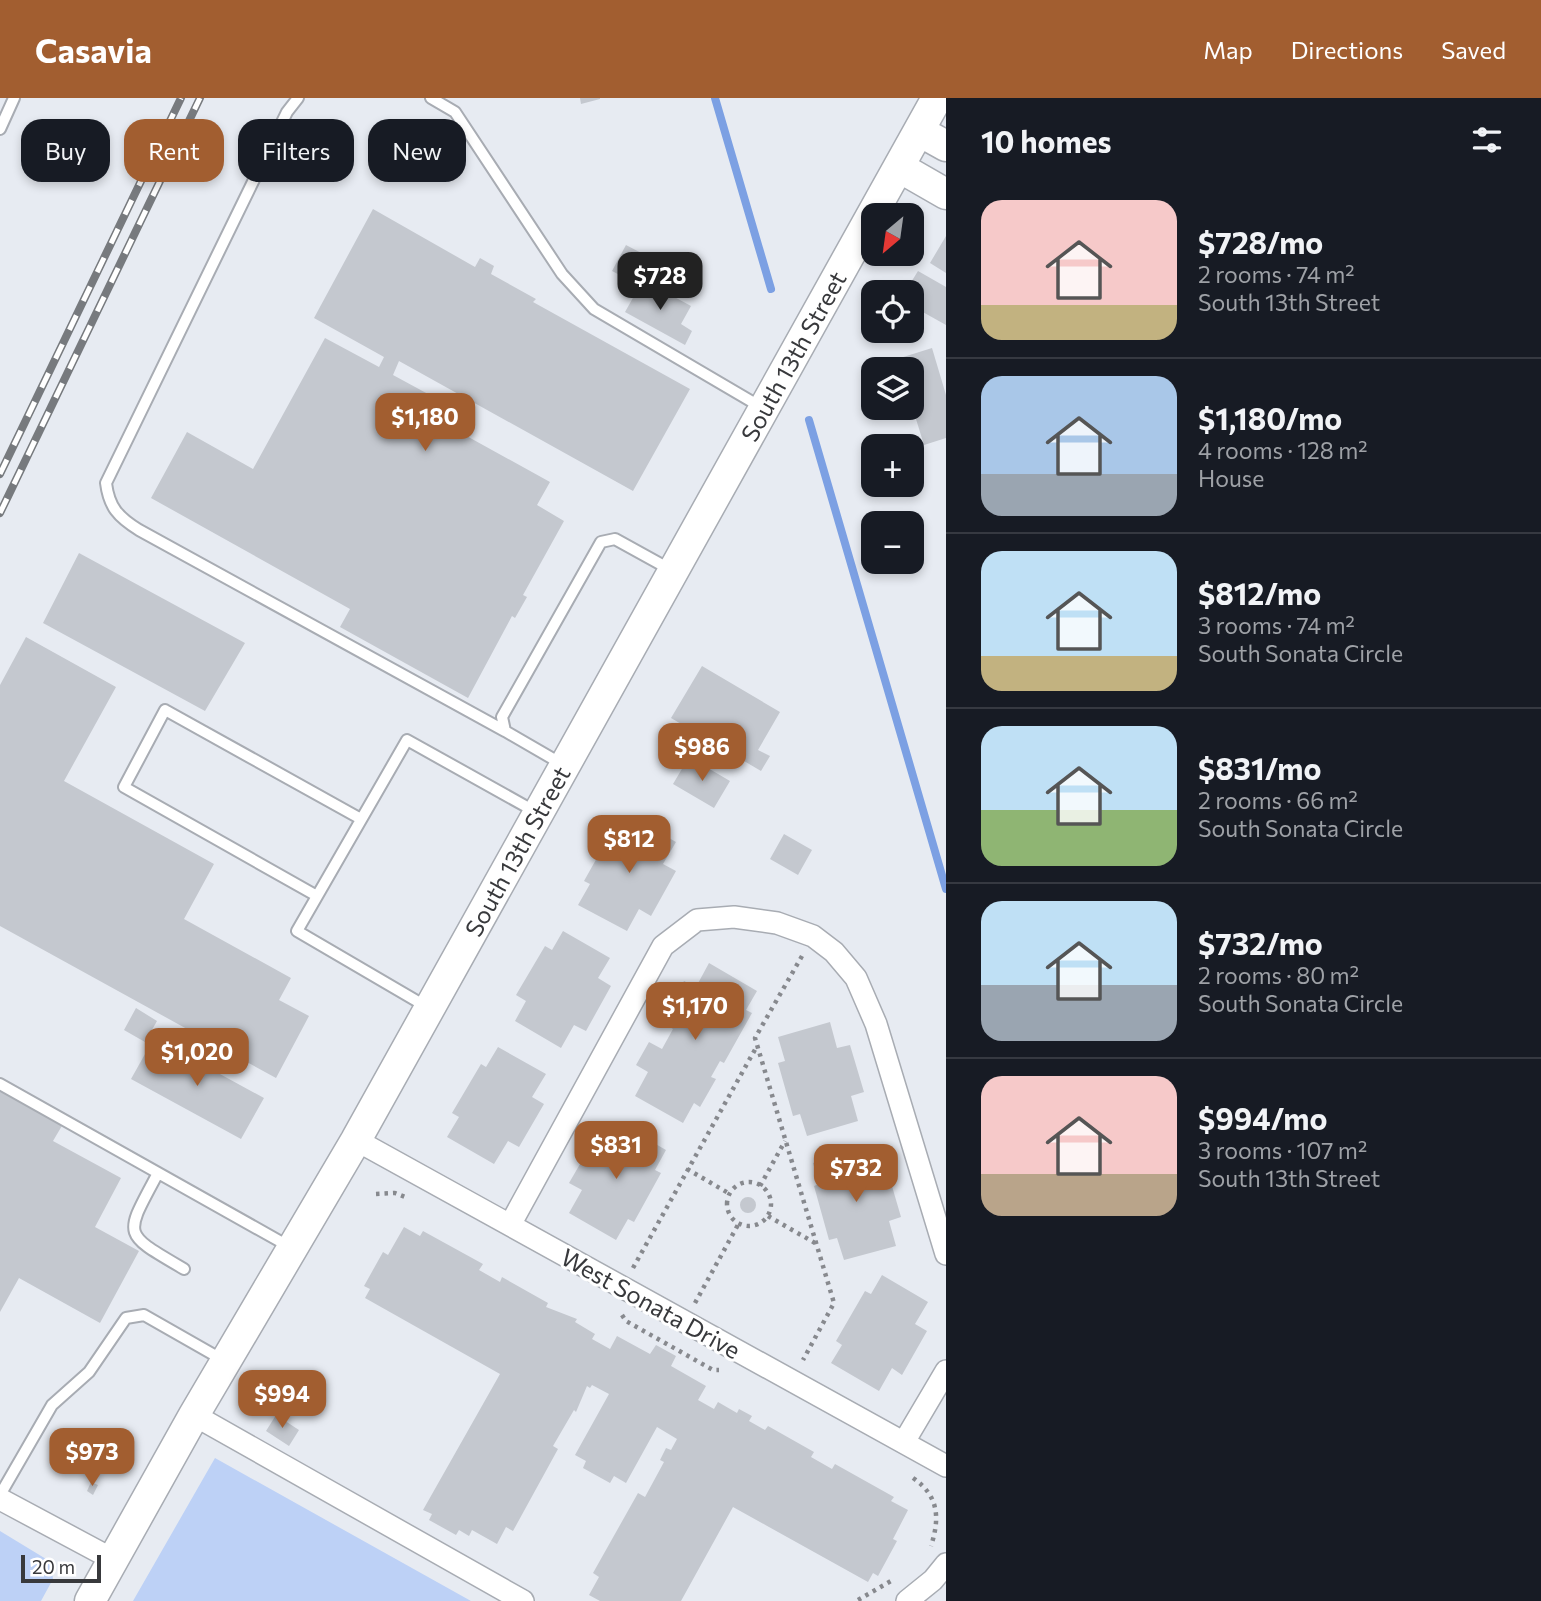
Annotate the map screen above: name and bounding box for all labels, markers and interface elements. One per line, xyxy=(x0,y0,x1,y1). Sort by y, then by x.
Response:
text: Casavia xyxy=(35,29,152,70)
text: Map xyxy=(1203,35,1253,64)
text: Directions xyxy=(1291,35,1403,64)
text: Saved xyxy=(1441,35,1506,64)
chip: Buy xyxy=(21,119,110,182)
chip: Rent xyxy=(124,119,224,182)
chip: Filters xyxy=(238,119,354,182)
chip: New xyxy=(368,119,466,182)
icon: filters xyxy=(1468,121,1506,159)
text: 10 homes xyxy=(981,122,1111,159)
north arrow xyxy=(861,203,924,266)
map controls xyxy=(861,203,924,574)
text: $728/mo xyxy=(1198,223,1323,260)
icon: home xyxy=(1037,228,1121,312)
pin: $728 xyxy=(619,252,701,312)
text: 2 rooms · 74 m² xyxy=(1198,260,1354,288)
text: $728 xyxy=(633,261,687,289)
street label: South 13th Street xyxy=(734,266,852,446)
button: locate xyxy=(861,280,924,343)
text: South 13th Street xyxy=(1198,288,1380,316)
button: layers xyxy=(861,357,924,420)
pin: $1,180 xyxy=(368,394,482,453)
text: $1,180/mo xyxy=(1198,399,1342,436)
text: $1,180 xyxy=(391,402,459,430)
icon: home xyxy=(1037,404,1121,488)
button: + xyxy=(861,434,924,497)
text: 4 rooms · 128 m² xyxy=(1198,436,1367,464)
text: House xyxy=(1198,464,1264,492)
button: − xyxy=(861,511,924,574)
text: $812/mo xyxy=(1198,574,1321,611)
icon: home xyxy=(1037,579,1121,663)
text: 3 rooms · 74 m² xyxy=(1198,611,1355,639)
text: South Sonata Circle xyxy=(1198,639,1403,667)
pin: $986 xyxy=(661,724,743,783)
text: $986 xyxy=(674,732,730,760)
text: $831/mo xyxy=(1198,749,1321,786)
icon: home xyxy=(1037,754,1121,838)
street label: South 13th Street xyxy=(458,761,576,941)
text: 2 rooms · 66 m² xyxy=(1198,786,1358,814)
text: South Sonata Circle xyxy=(1198,814,1403,842)
pin: $812 xyxy=(588,816,670,875)
text: $812 xyxy=(604,824,654,852)
text: $732/mo xyxy=(1198,924,1323,961)
icon: home xyxy=(1037,929,1121,1013)
text: 2 rooms · 80 m² xyxy=(1198,961,1359,989)
pin: $1,170 xyxy=(638,982,752,1042)
text: South Sonata Circle xyxy=(1198,989,1403,1017)
text: $1,170 xyxy=(662,991,728,1019)
pin: $1,020 xyxy=(140,1028,254,1088)
text: $1,020 xyxy=(161,1037,233,1065)
text: $994/mo xyxy=(1198,1099,1327,1136)
icon: home xyxy=(1037,1104,1121,1188)
pin: $831 xyxy=(575,1122,657,1181)
text: $831 xyxy=(590,1130,642,1158)
text: 3 rooms · 107 m² xyxy=(1198,1136,1367,1164)
pin: $732 xyxy=(815,1144,897,1204)
text: $732 xyxy=(830,1153,882,1181)
text: South 13th Street xyxy=(1198,1164,1380,1192)
street label: West Sonata Drive xyxy=(556,1242,746,1364)
pin: $994 xyxy=(241,1370,323,1430)
text: $994 xyxy=(254,1379,310,1407)
pin: $973 xyxy=(51,1428,133,1488)
text: $973 xyxy=(65,1437,119,1465)
scale bar xyxy=(21,1552,102,1584)
text: 20 m xyxy=(32,1555,75,1578)

